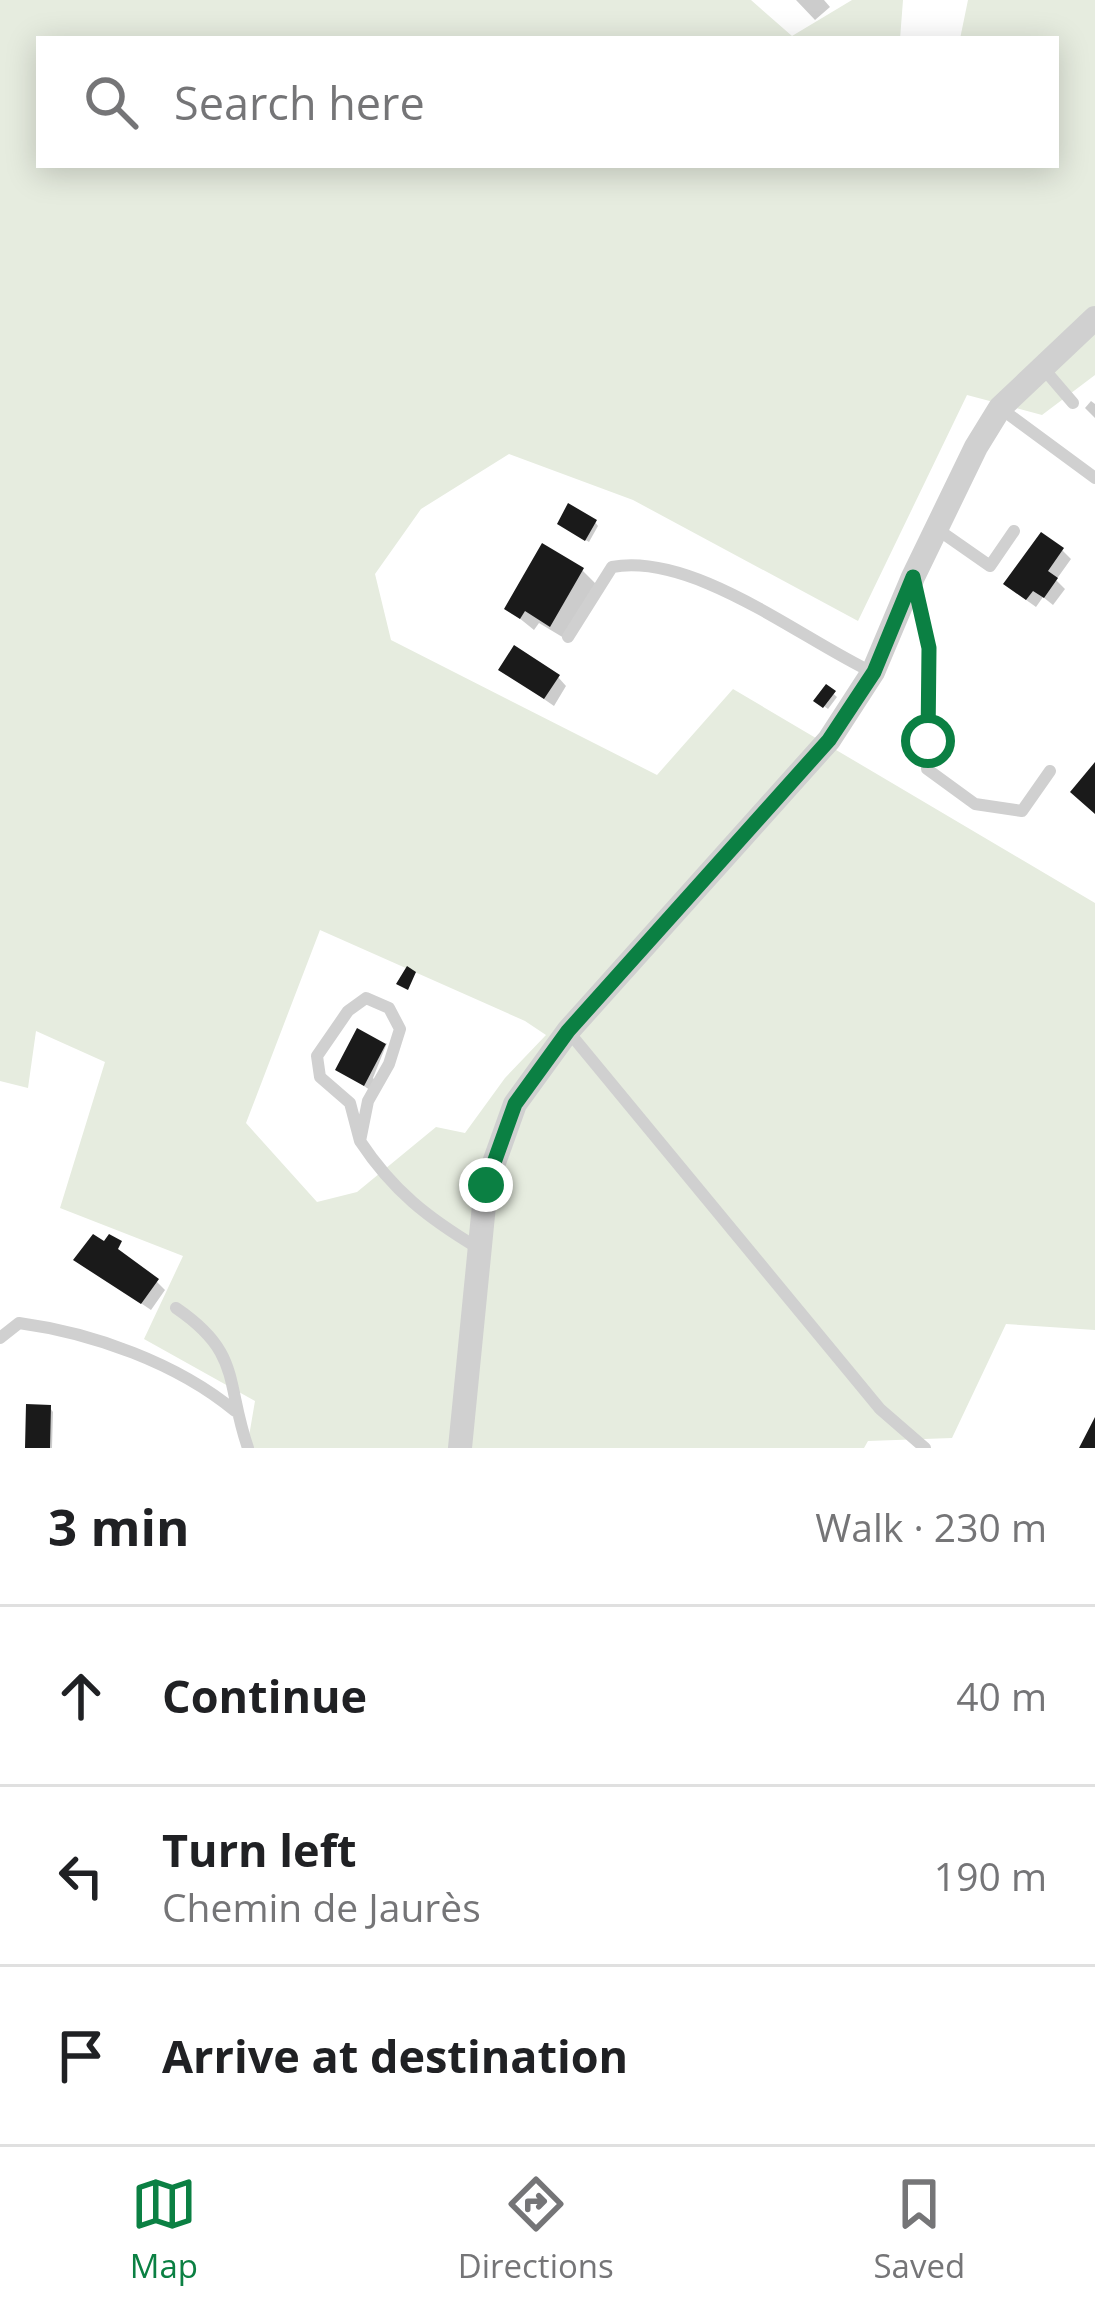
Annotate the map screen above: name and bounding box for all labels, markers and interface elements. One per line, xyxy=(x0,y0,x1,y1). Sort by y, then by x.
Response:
search box xyxy=(36,36,1059,168)
icon: search xyxy=(78,69,144,135)
text: Search here xyxy=(174,72,425,133)
route start xyxy=(901,714,955,768)
route end xyxy=(459,1158,513,1212)
text: 3 min xyxy=(48,1491,190,1561)
text: Walk · 230 m xyxy=(815,1500,1047,1553)
icon: ahead xyxy=(48,1663,114,1729)
text: Continue xyxy=(162,1665,367,1726)
text: 40 m xyxy=(956,1669,1047,1722)
text: Turn left xyxy=(162,1819,357,1880)
icon: left xyxy=(48,1843,114,1909)
text: 190 m xyxy=(934,1849,1047,1902)
text: Chemin de Jaurès xyxy=(162,1880,481,1933)
icon: arrive xyxy=(48,2023,114,2089)
text: Arrive at destination xyxy=(162,2025,628,2086)
tab: Map xyxy=(130,2171,198,2288)
tab: Directions xyxy=(458,2171,614,2288)
tab: Saved xyxy=(873,2171,965,2288)

